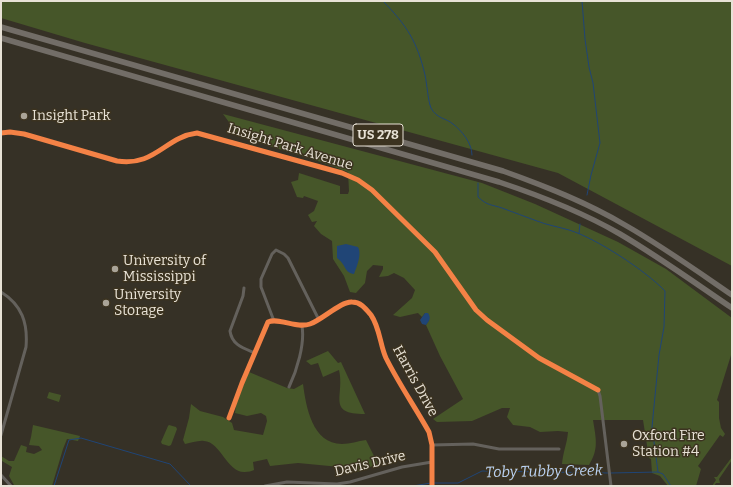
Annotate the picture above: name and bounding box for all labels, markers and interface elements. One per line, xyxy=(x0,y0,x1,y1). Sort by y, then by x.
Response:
place label: Insight Park xyxy=(32,108,110,124)
marker: Insight Park xyxy=(19,111,29,121)
street label: Insight Park Avenue xyxy=(225,120,355,174)
road number: US 278 xyxy=(353,124,403,146)
place label: University of Mississippi xyxy=(123,253,206,286)
marker: University of Mississippi xyxy=(110,264,120,274)
place label: University Storage xyxy=(114,287,181,320)
marker: University Storage xyxy=(101,298,111,308)
street label: Harris Drive xyxy=(389,342,441,420)
place label: Oxford Fire Station #4 xyxy=(632,428,705,460)
marker: Oxford Fire Station #4 xyxy=(619,439,629,449)
street label: Davis Drive xyxy=(333,448,407,480)
water label: Toby Tubby Creek xyxy=(485,462,603,482)

